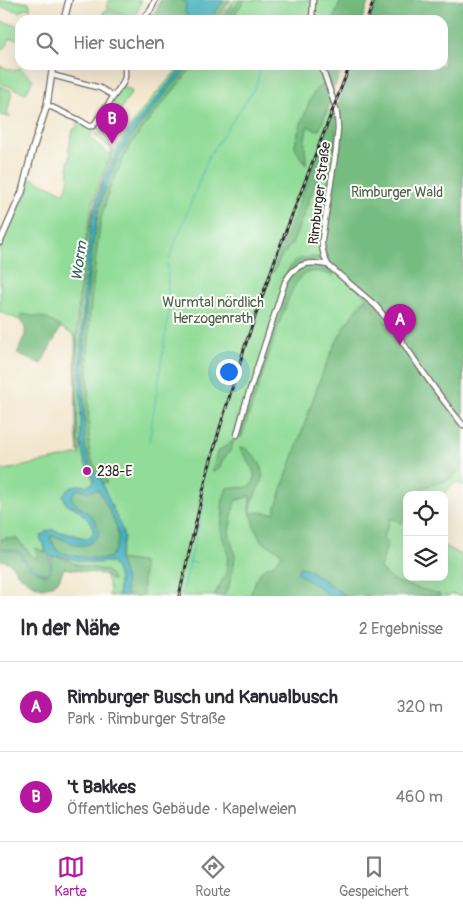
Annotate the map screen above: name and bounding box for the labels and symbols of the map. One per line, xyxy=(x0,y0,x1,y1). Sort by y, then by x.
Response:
pin: B xyxy=(96,103,128,144)
street label: Rimburger Straße xyxy=(305,141,334,245)
park label: Rimburger Wald xyxy=(351,184,443,201)
water label: Worm xyxy=(67,239,92,282)
park label: Wurmtal nördlich Herzogenrath xyxy=(162,294,264,327)
pin: A xyxy=(384,304,416,345)
your location xyxy=(216,359,242,385)
place label: 238-E xyxy=(97,463,133,480)
marker: 238-E xyxy=(81,465,93,477)

